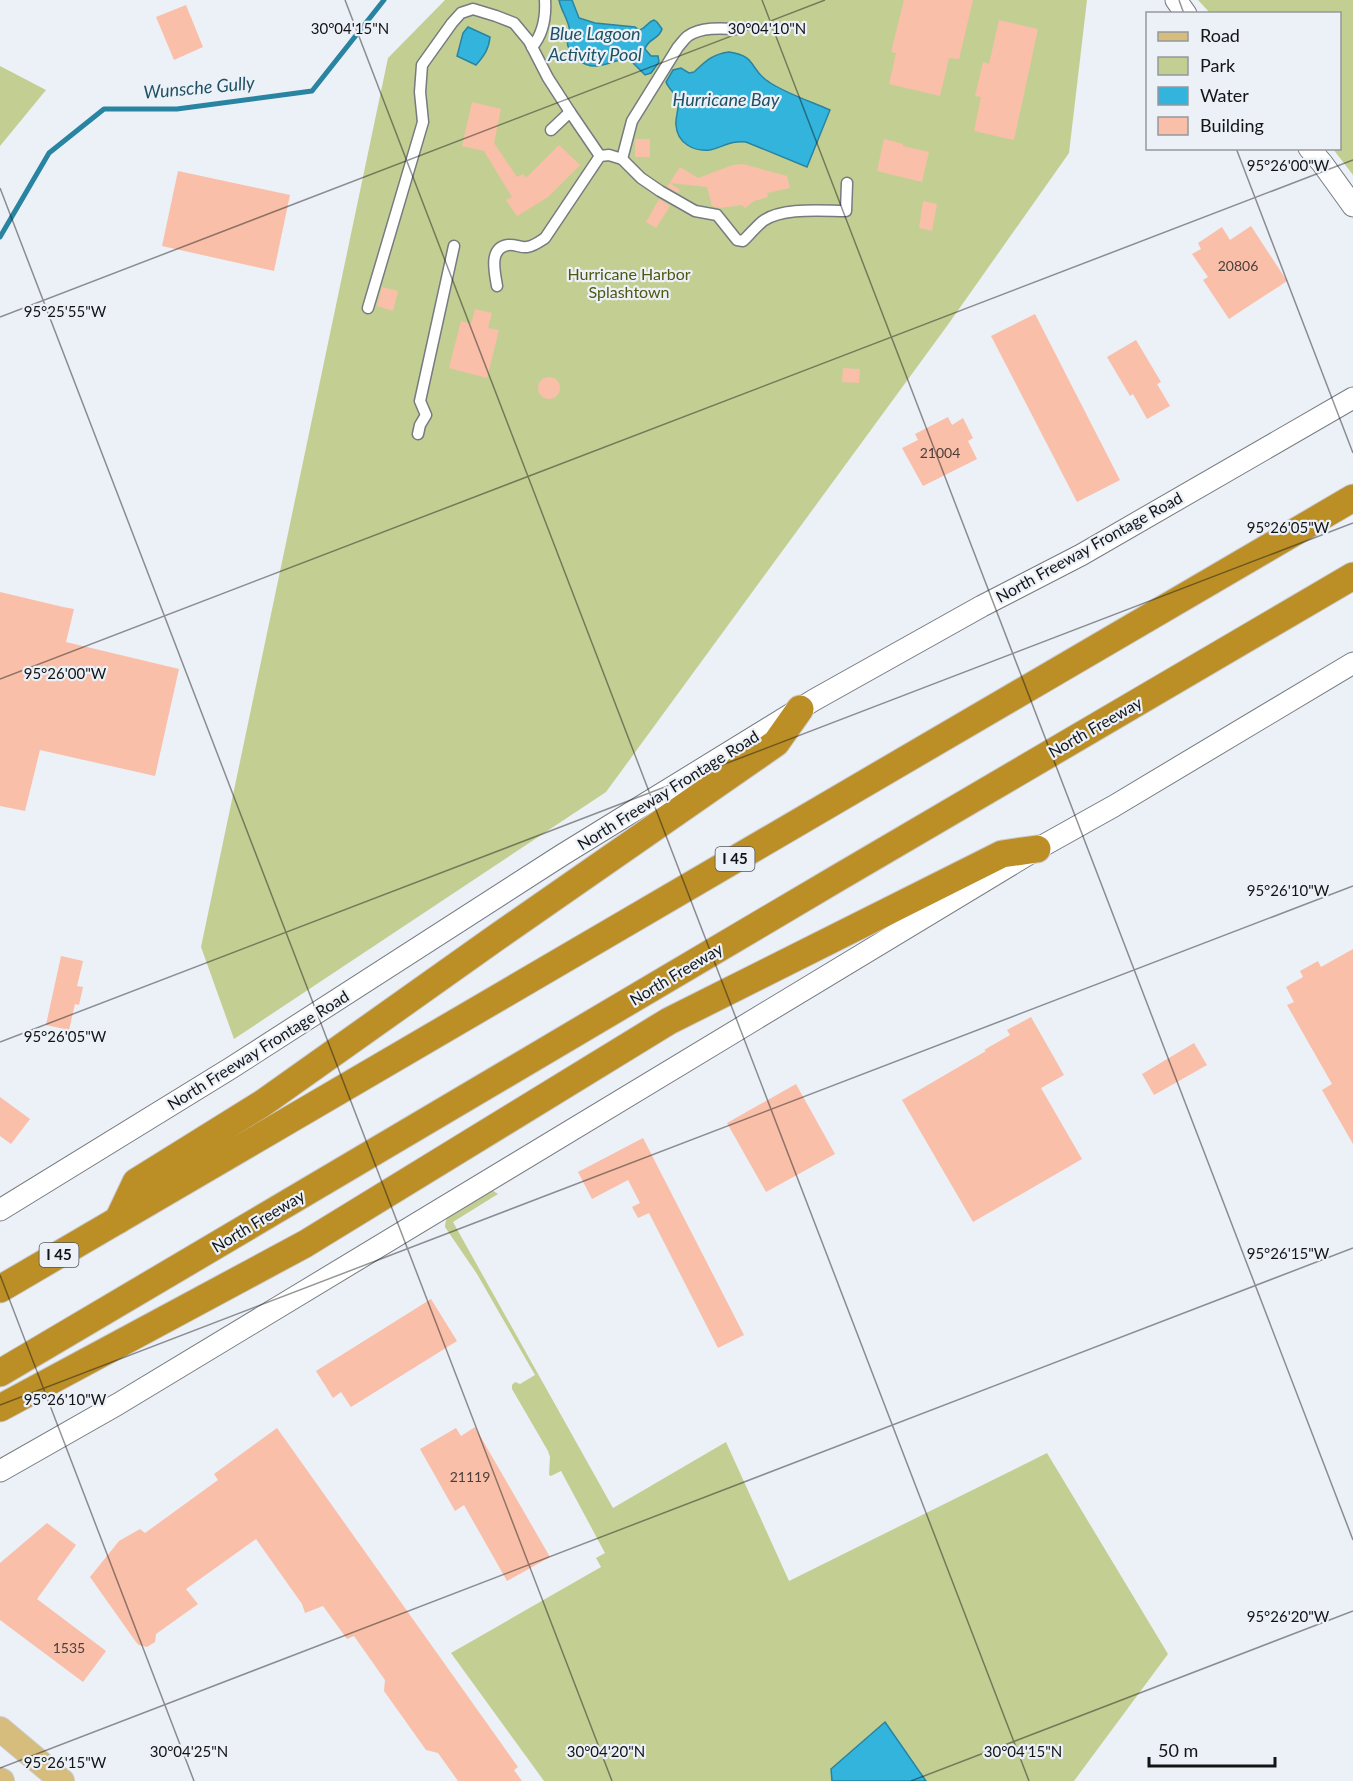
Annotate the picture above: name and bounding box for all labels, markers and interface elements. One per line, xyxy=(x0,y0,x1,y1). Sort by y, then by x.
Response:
legend xyxy=(1146,12,1341,150)
text: 30°04'15"N xyxy=(311,19,389,37)
text: 30°04'10"N xyxy=(728,19,806,37)
water label: Blue Lagoon Activity Pool xyxy=(547,22,642,65)
text: Road xyxy=(1200,24,1240,46)
text: Park xyxy=(1200,54,1236,76)
water label: Wunsche Gully xyxy=(142,71,256,103)
text: Water xyxy=(1200,84,1249,106)
water label: Hurricane Bay xyxy=(673,88,780,110)
text: Building xyxy=(1200,114,1264,136)
text: 95°26'00"W xyxy=(1247,156,1330,174)
house number: 20806 xyxy=(1218,257,1258,274)
park label: Hurricane Harbor Splashtown xyxy=(567,264,691,301)
text: 95°25'55"W xyxy=(24,302,107,320)
house number: 21004 xyxy=(920,444,960,461)
street label: North Freeway Frontage Road xyxy=(992,487,1185,606)
text: 95°26'05"W xyxy=(1247,518,1330,536)
text: 95°26'00"W xyxy=(24,664,107,682)
street label: North Freeway xyxy=(1045,692,1146,761)
street label: North Freeway Frontage Road xyxy=(574,726,762,853)
road number: I 45 xyxy=(716,847,754,871)
text: 95°26'10"W xyxy=(1247,881,1330,899)
street label: North Freeway xyxy=(626,938,726,1009)
street label: North Freeway Frontage Road xyxy=(164,986,352,1113)
text: 95°26'05"W xyxy=(24,1027,107,1045)
street label: North Freeway xyxy=(208,1185,308,1256)
road number: I 45 xyxy=(40,1243,78,1267)
text: 95°26'15"W xyxy=(1247,1244,1330,1262)
text: 95°26'10"W xyxy=(24,1390,107,1408)
house number: 21119 xyxy=(450,1468,490,1485)
text: 95°26'20"W xyxy=(1247,1607,1330,1625)
house number: 1535 xyxy=(53,1639,85,1656)
scale bar xyxy=(1149,1730,1275,1768)
text: 50 m xyxy=(1158,1739,1198,1761)
text: 30°04'25"N xyxy=(150,1742,228,1760)
text: 30°04'20"N xyxy=(567,1742,645,1760)
text: 30°04'15"N xyxy=(984,1742,1062,1760)
text: 95°26'15"W xyxy=(24,1753,107,1771)

